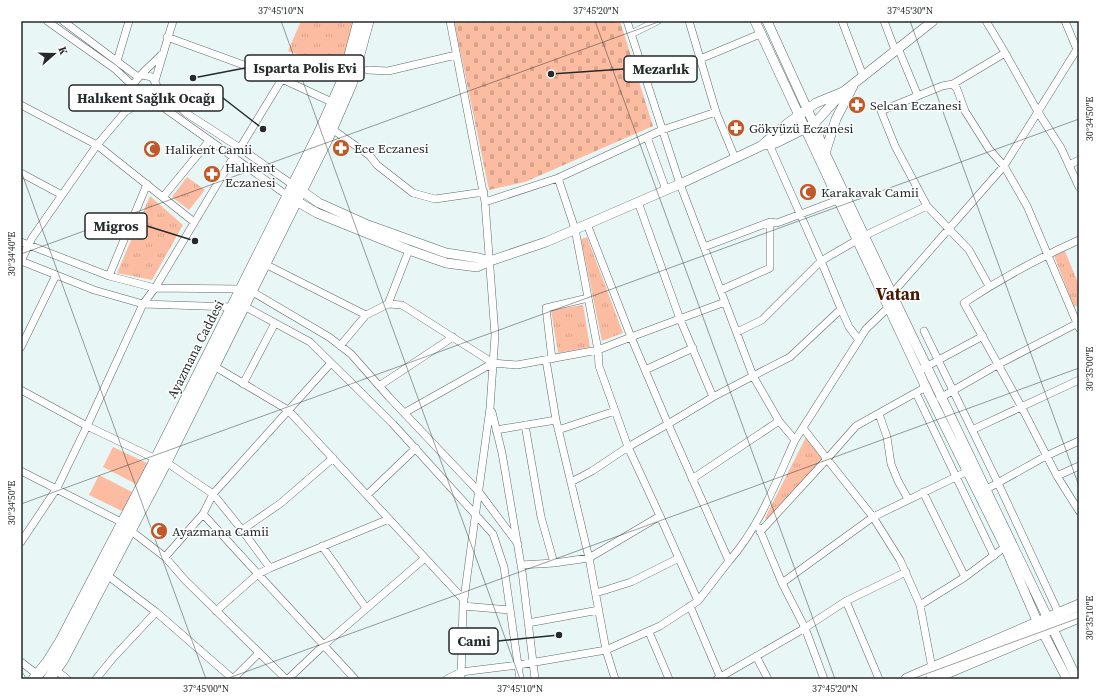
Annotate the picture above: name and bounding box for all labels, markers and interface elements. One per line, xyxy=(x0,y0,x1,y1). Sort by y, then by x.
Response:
text: 37°45'10"N xyxy=(258,4,304,17)
text: 37°45'20"N xyxy=(573,4,619,17)
text: 37°45'30"N xyxy=(887,4,933,17)
north arrow xyxy=(34,34,74,74)
text: K xyxy=(55,45,71,57)
callout: Isparta Polis Evi xyxy=(245,55,364,81)
callout: Mezarlık xyxy=(624,56,697,82)
text: Isparta Polis Evi xyxy=(253,58,357,78)
text: Mezarlık xyxy=(633,59,690,79)
callout: Halıkent Sağlık Ocağı xyxy=(69,85,223,111)
text: Halıkent Sağlık Ocağı xyxy=(77,88,215,108)
pharmacy icon: Selcan Eczanesi xyxy=(847,95,867,115)
place label: Selcan Eczanesi xyxy=(870,97,962,114)
text: 30°34'50"E xyxy=(1083,97,1096,141)
pharmacy icon: Gökyüzü Eczanesi xyxy=(726,118,746,138)
place label: Gökyüzü Eczanesi xyxy=(749,120,854,137)
pharmacy icon: Ece Eczanesi xyxy=(331,138,351,158)
mosque icon: Halikent Camii xyxy=(142,139,162,159)
place label: Ece Eczanesi xyxy=(354,140,429,157)
place label: Halikent Camii xyxy=(165,141,252,158)
place label: Halıkent Eczanesi xyxy=(225,159,276,191)
pharmacy icon: Halıkent Eczanesi xyxy=(202,164,222,184)
mosque icon: Karakavak Camii xyxy=(798,182,818,202)
place label: Karakavak Camii xyxy=(821,184,919,201)
callout: Migros xyxy=(85,213,147,239)
text: Migros xyxy=(93,216,139,236)
text: 30°34'40"E xyxy=(5,232,18,276)
district label: Vatan xyxy=(876,282,921,306)
street label: Ayazmana Caddesi xyxy=(163,297,228,401)
text: 30°35'00"E xyxy=(1083,347,1096,391)
text: 30°34'50"E xyxy=(5,481,18,525)
mosque icon: Ayazmana Camii xyxy=(149,521,169,541)
place label: Ayazmana Camii xyxy=(172,523,269,540)
text: 30°35'10"E xyxy=(1083,596,1096,640)
callout: Cami xyxy=(449,628,498,654)
text: Cami xyxy=(457,631,491,651)
text: 37°45'00"N xyxy=(183,682,229,695)
text: 37°45'10"N xyxy=(497,682,543,695)
text: 37°45'20"N xyxy=(812,682,858,695)

